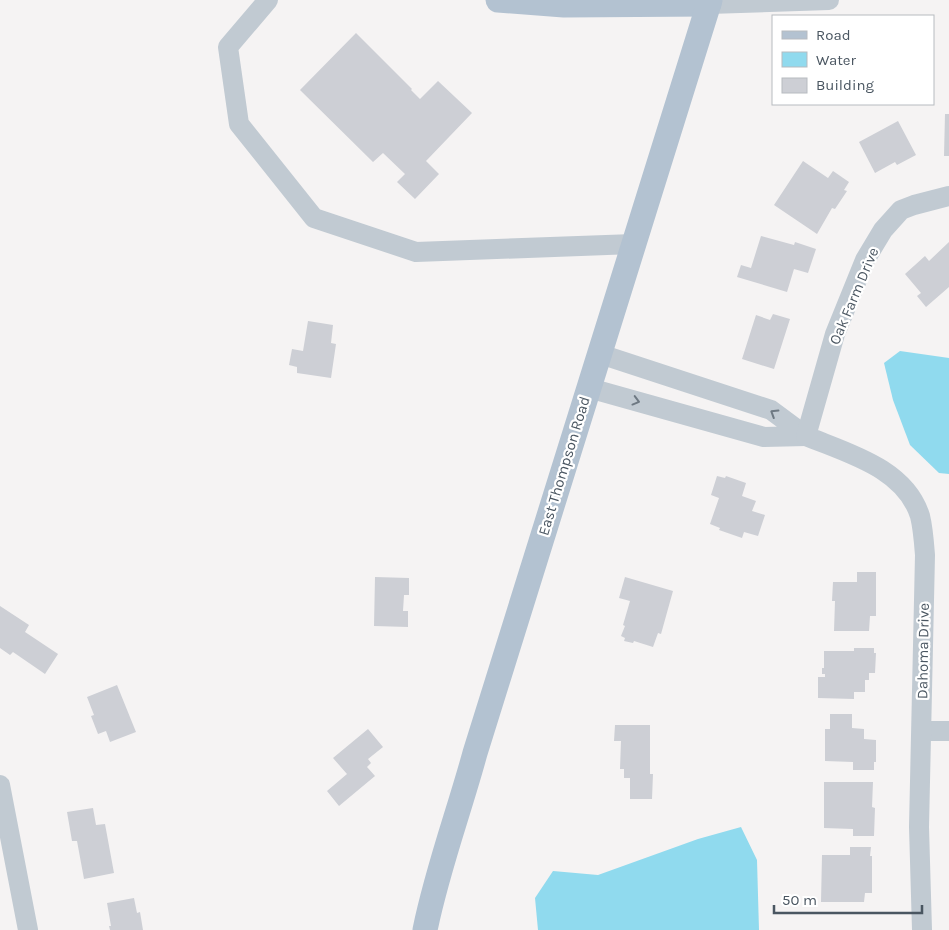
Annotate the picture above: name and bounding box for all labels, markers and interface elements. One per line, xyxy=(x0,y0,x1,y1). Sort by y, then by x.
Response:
legend xyxy=(772,15,934,105)
text: Road xyxy=(816,26,851,44)
text: Water xyxy=(816,51,857,69)
text: Building xyxy=(816,76,874,94)
street label: Oak Farm Drive xyxy=(825,245,883,347)
street label: East Thompson Road xyxy=(534,394,594,538)
one-way arrow xyxy=(632,395,640,406)
one-way arrow xyxy=(770,410,779,420)
street label: Dahoma Drive xyxy=(913,603,933,699)
scale bar xyxy=(774,882,922,914)
text: 50 m xyxy=(782,891,817,909)

